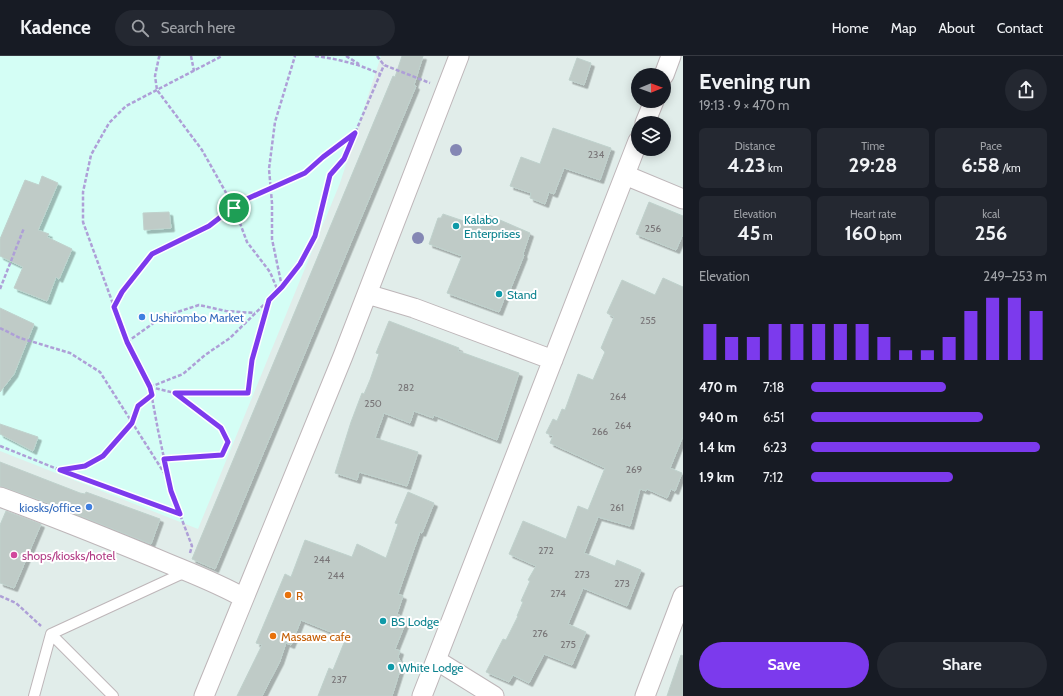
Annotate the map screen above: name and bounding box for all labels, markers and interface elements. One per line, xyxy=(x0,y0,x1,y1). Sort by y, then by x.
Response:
search box xyxy=(115,10,395,46)
text: Kadence xyxy=(20,16,91,39)
icon: search xyxy=(129,17,151,39)
text: Search here xyxy=(161,19,235,37)
text: Home xyxy=(832,19,869,37)
text: Map xyxy=(891,19,916,37)
text: About xyxy=(938,19,975,37)
text: Contact xyxy=(997,19,1043,37)
north arrow xyxy=(631,68,671,108)
map controls xyxy=(631,68,671,156)
text: Evening run xyxy=(699,68,811,95)
button: share xyxy=(1005,69,1047,111)
text: 19:13 · 9 × 470 m xyxy=(699,97,789,113)
button: layers xyxy=(631,116,671,156)
text: Distance xyxy=(735,139,775,153)
text: Time xyxy=(861,139,885,153)
text: Pace xyxy=(980,139,1002,153)
house number: 234 xyxy=(588,148,604,161)
text: 4.23 xyxy=(727,153,766,177)
text: 29:28 xyxy=(849,153,897,177)
text: 6:58 xyxy=(961,153,1000,177)
text: km xyxy=(766,161,783,175)
text: /km xyxy=(1000,161,1021,175)
pin xyxy=(217,191,251,225)
icon: arrive xyxy=(223,197,245,219)
text: Elevation xyxy=(734,207,776,221)
text: Heart rate xyxy=(850,207,896,221)
text: kcal xyxy=(982,207,1000,221)
place label: Kalabo Enterprises xyxy=(464,212,520,241)
marker: Kalabo Enterprises xyxy=(451,221,461,231)
text: 45 xyxy=(737,221,761,245)
text: 160 xyxy=(844,221,877,245)
text: 256 xyxy=(975,221,1007,245)
house number: 256 xyxy=(645,222,661,235)
text: m xyxy=(761,229,773,243)
text: bpm xyxy=(877,229,902,243)
text: Elevation xyxy=(699,268,750,284)
text: 249–253 m xyxy=(983,268,1047,284)
place label: Stand xyxy=(507,287,537,302)
marker: Stand xyxy=(494,289,504,299)
place label: Ushirombo Market xyxy=(150,310,244,325)
marker: Ushirombo Market xyxy=(137,312,147,322)
house number: 255 xyxy=(640,314,656,327)
text: 470 m xyxy=(699,379,737,395)
text: 7:18 xyxy=(763,379,784,395)
house number: 282 xyxy=(398,381,414,394)
house number: 264 xyxy=(610,390,627,403)
house number: 250 xyxy=(364,397,382,410)
text: 940 m xyxy=(699,409,738,425)
text: 6:51 xyxy=(763,409,784,425)
house number: 264 xyxy=(615,419,632,432)
house number: 266 xyxy=(592,425,609,438)
text: 1.4 km xyxy=(699,439,735,455)
text: 6:23 xyxy=(763,439,787,455)
house number: 269 xyxy=(626,463,643,476)
text: 1.9 km xyxy=(699,469,734,485)
text: 7:12 xyxy=(763,469,783,485)
place label: kiosks/office xyxy=(19,500,81,515)
house number: 261 xyxy=(610,501,624,514)
marker: kiosks/office xyxy=(84,502,94,512)
house number: 272 xyxy=(538,544,554,557)
place label: shops/kiosks/hotel xyxy=(22,548,115,563)
marker: shops/kiosks/hotel xyxy=(9,550,19,560)
house number: 244 xyxy=(314,553,331,566)
house number: 273 xyxy=(574,568,590,581)
house number: 244 xyxy=(328,569,345,582)
house number: 273 xyxy=(614,577,630,590)
house number: 274 xyxy=(550,587,566,600)
place label: R xyxy=(296,588,304,603)
marker: R xyxy=(283,590,293,600)
place label: BS Lodge xyxy=(391,614,439,629)
marker: BS Lodge xyxy=(378,616,388,626)
house number: 276 xyxy=(532,627,548,640)
place label: Massawe cafe xyxy=(281,629,351,644)
marker: Massawe cafe xyxy=(268,631,278,641)
house number: 275 xyxy=(560,638,576,651)
button: Save xyxy=(699,642,869,688)
button: Share xyxy=(877,642,1047,688)
place label: White Lodge xyxy=(399,660,464,675)
marker: White Lodge xyxy=(386,662,396,672)
house number: 237 xyxy=(331,673,347,686)

